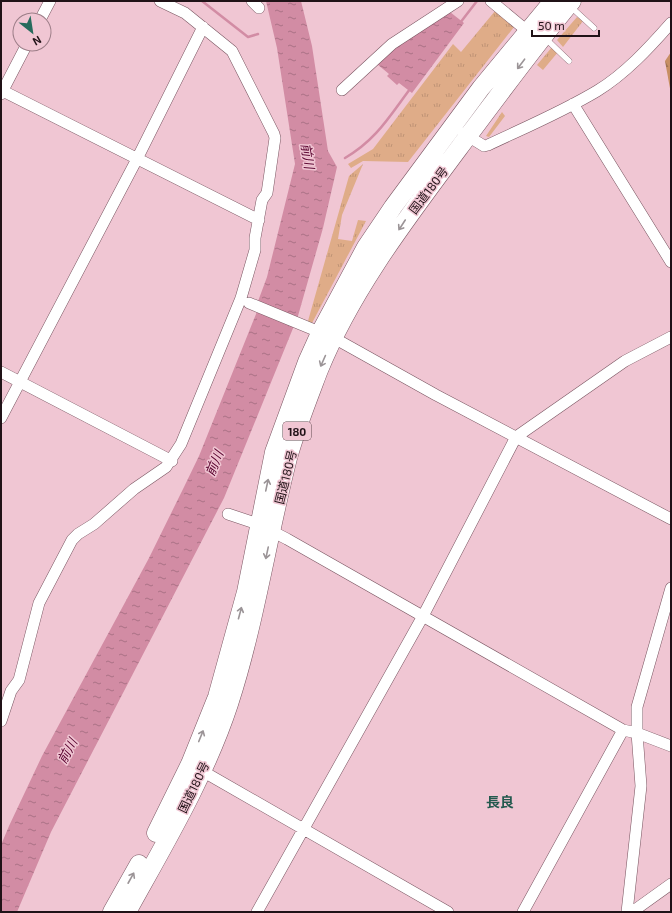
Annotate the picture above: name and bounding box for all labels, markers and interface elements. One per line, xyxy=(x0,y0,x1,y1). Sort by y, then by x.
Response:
north arrow xyxy=(12,12,52,52)
scale bar xyxy=(532,12,599,38)
text: 50 m xyxy=(538,18,565,32)
text: N xyxy=(31,33,44,49)
one-way arrow xyxy=(517,59,525,70)
water label: 前川 xyxy=(298,142,318,172)
street label: 国道180号 xyxy=(406,164,450,216)
one-way arrow xyxy=(398,219,406,231)
one-way arrow xyxy=(319,355,326,367)
road number: 180 xyxy=(283,422,311,440)
water label: 前川 xyxy=(202,446,227,478)
street label: 国道180号 xyxy=(272,448,298,506)
one-way arrow xyxy=(263,479,271,492)
one-way arrow xyxy=(263,546,271,559)
one-way arrow xyxy=(237,606,244,619)
one-way arrow xyxy=(198,731,206,743)
water label: 前川 xyxy=(54,734,81,766)
street label: 国道180号 xyxy=(175,759,211,815)
district label: 長良 xyxy=(486,793,514,810)
one-way arrow xyxy=(128,872,136,884)

